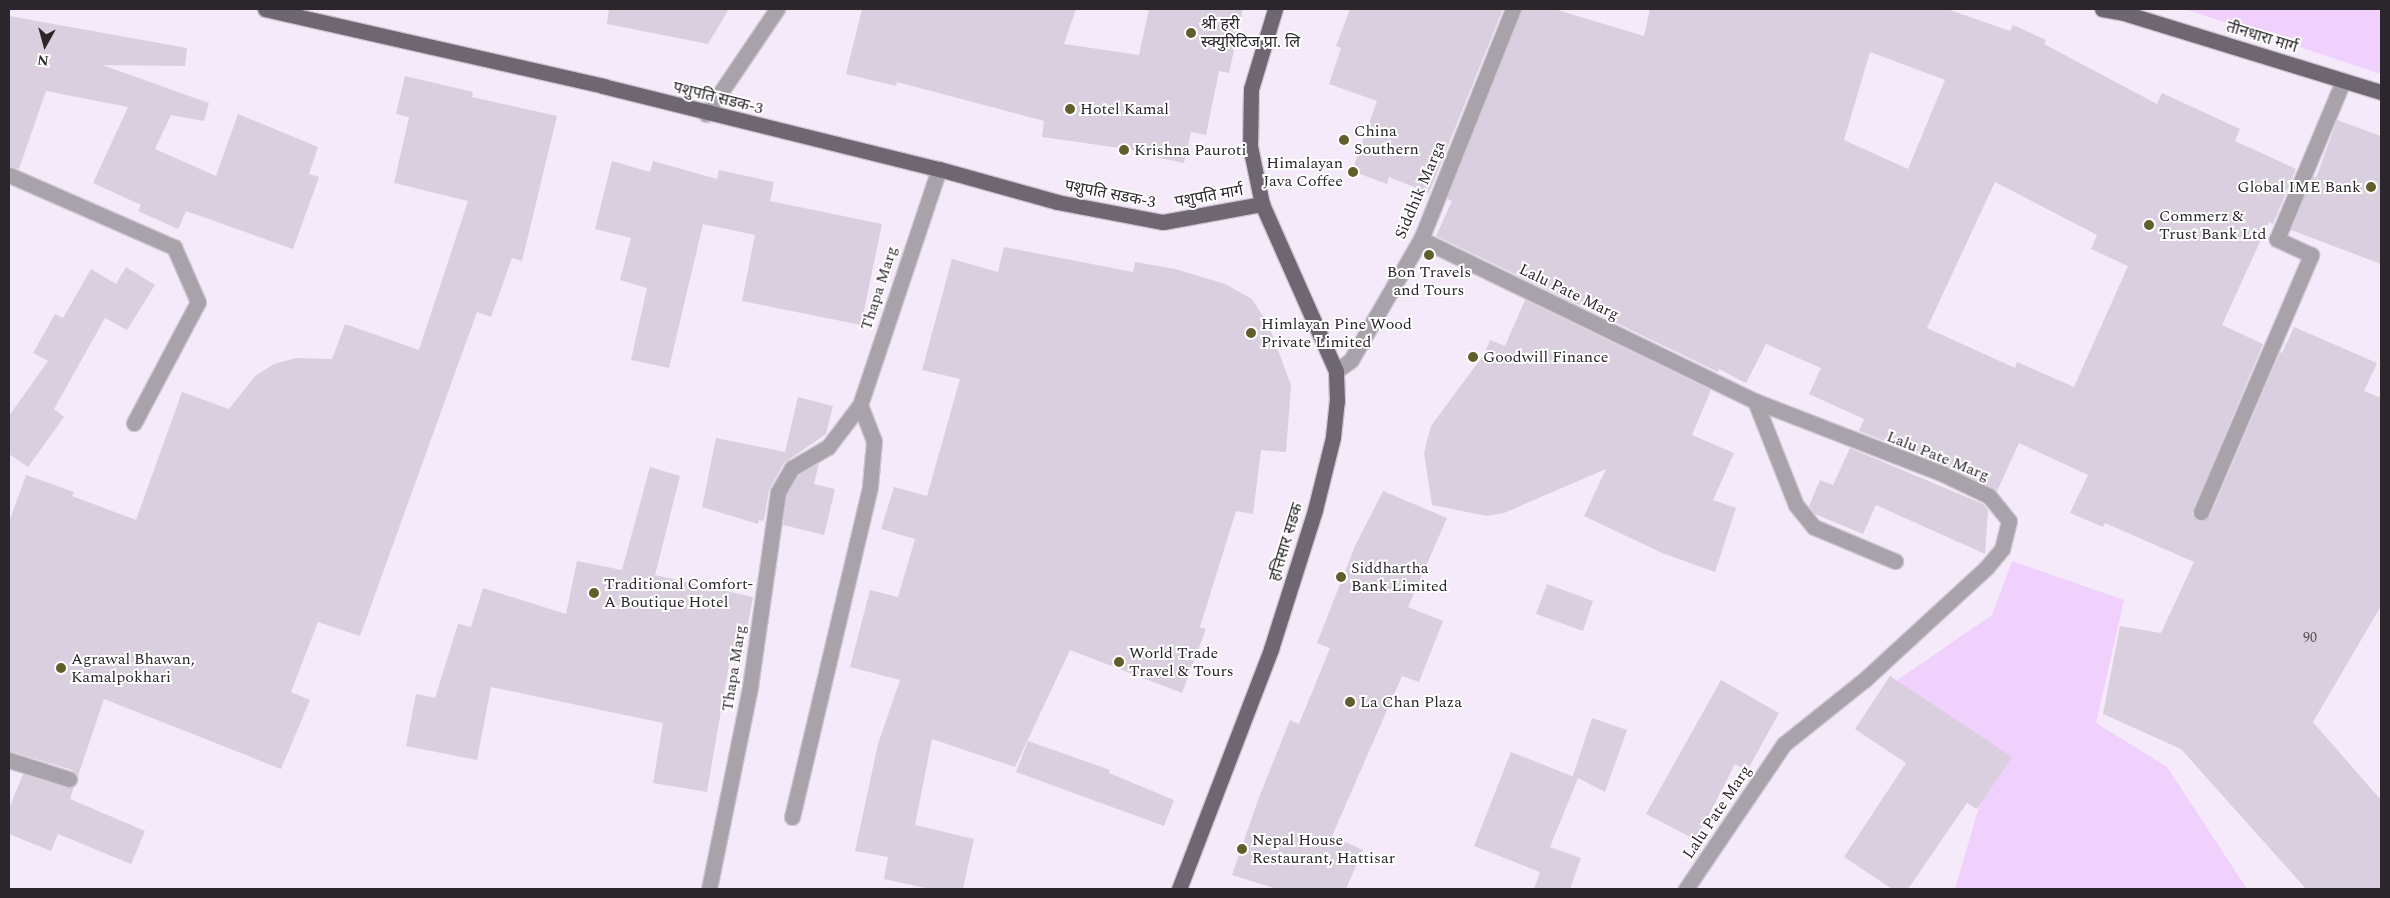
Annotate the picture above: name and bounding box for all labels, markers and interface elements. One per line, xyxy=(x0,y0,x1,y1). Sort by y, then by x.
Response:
place label: श्री हरी स्क्युरिटिज प्रा. लि xyxy=(1201,14,1300,52)
street label: तीनधारा मार्ग xyxy=(2224,17,2300,57)
north arrow xyxy=(20,20,70,70)
marker: श्री हरी स्क्युरिटिज प्रा. लि xyxy=(1185,27,1197,39)
text: N xyxy=(36,49,50,72)
street label: पशुपति सडक-3 xyxy=(671,78,765,118)
place label: Hotel Kamal xyxy=(1080,99,1169,119)
marker: Hotel Kamal xyxy=(1064,103,1076,115)
place label: China Southern xyxy=(1354,121,1419,159)
marker: China Southern xyxy=(1338,134,1350,146)
street label: Siddhik Marga xyxy=(1391,138,1449,242)
place label: Krishna Pauroti xyxy=(1134,140,1246,160)
marker: Krishna Pauroti xyxy=(1118,144,1130,156)
place label: Himalayan Java Coffee xyxy=(1263,153,1343,191)
marker: Himalayan Java Coffee xyxy=(1347,166,1359,178)
street label: पशुपति सडक-3 xyxy=(1063,176,1157,212)
place label: Global IME Bank xyxy=(2237,177,2361,197)
street label: पशुपति मार्ग xyxy=(1173,181,1245,211)
marker: Global IME Bank xyxy=(2365,181,2377,193)
place label: Commerz & Trust Bank Ltd xyxy=(2159,206,2266,244)
marker: Commerz & Trust Bank Ltd xyxy=(2143,219,2155,231)
street label: Thapa Marg xyxy=(856,244,902,332)
marker: Bon Travels and Tours xyxy=(1423,249,1435,261)
street label: Lalu Pate Marg xyxy=(1516,259,1622,325)
place label: Bon Travels and Tours xyxy=(1387,262,1471,300)
place label: Himlayan Pine Wood Private Limited xyxy=(1261,314,1412,352)
marker: Himlayan Pine Wood Private Limited xyxy=(1245,327,1257,339)
place label: Goodwill Finance xyxy=(1483,347,1609,367)
marker: Goodwill Finance xyxy=(1467,351,1479,363)
street label: Lalu Pate Marg xyxy=(1884,427,1992,485)
street label: हत्तिसार सडक xyxy=(1265,501,1307,583)
place label: Siddhartha Bank Limited xyxy=(1351,558,1448,596)
marker: Siddhartha Bank Limited xyxy=(1335,571,1347,583)
place label: Traditional Comfort- A Boutique Hotel xyxy=(604,574,753,612)
marker: Traditional Comfort- A Boutique Hotel xyxy=(588,587,600,599)
street label: Thapa Marg xyxy=(718,623,750,713)
house number: 90 xyxy=(2303,630,2317,646)
place label: World Trade Travel & Tours xyxy=(1129,643,1234,681)
place label: Agrawal Bhawan, Kamalpokhari xyxy=(71,649,195,687)
marker: World Trade Travel & Tours xyxy=(1113,656,1125,668)
marker: Agrawal Bhawan, Kamalpokhari xyxy=(55,662,67,674)
place label: La Chan Plaza xyxy=(1360,692,1462,712)
marker: La Chan Plaza xyxy=(1344,696,1356,708)
street label: Lalu Pate Marg xyxy=(1679,761,1755,863)
place label: Nepal House Restaurant, Hattisar xyxy=(1252,830,1395,868)
marker: Nepal House Restaurant, Hattisar xyxy=(1236,843,1248,855)

